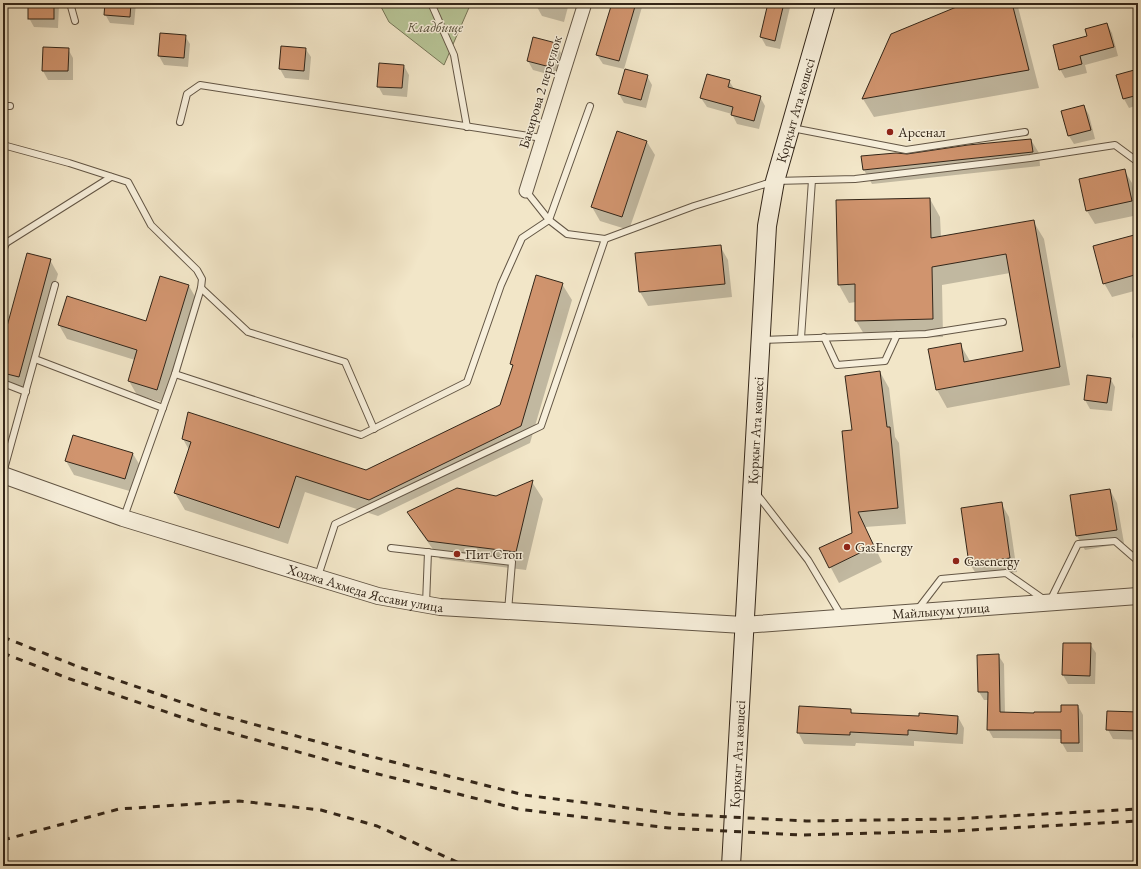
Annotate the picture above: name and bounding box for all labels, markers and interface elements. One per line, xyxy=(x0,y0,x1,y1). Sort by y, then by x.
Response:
park label: Кладбище xyxy=(406,18,463,36)
street label: Бакирова 2 переулок xyxy=(514,33,566,151)
street label: Қорқыт Ата көшесі xyxy=(772,56,819,165)
place label: Арсенал xyxy=(897,123,946,141)
marker: Арсенал xyxy=(885,127,895,137)
street label: Қорқыт Ата көшесі xyxy=(743,376,768,485)
place label: GasEnergy xyxy=(855,538,914,556)
marker: GasEnergy xyxy=(842,542,852,552)
place label: Пит Стоп xyxy=(465,545,522,563)
marker: Пит Стоп xyxy=(452,549,462,559)
place label: Gasenergy xyxy=(964,552,1020,570)
marker: Gasenergy xyxy=(951,556,961,566)
street label: Ходжа Ахмеда Яссави улица xyxy=(284,560,444,616)
street label: Майлыкум улица xyxy=(891,598,991,623)
street label: Қорқыт Ата көшесі xyxy=(725,699,749,809)

